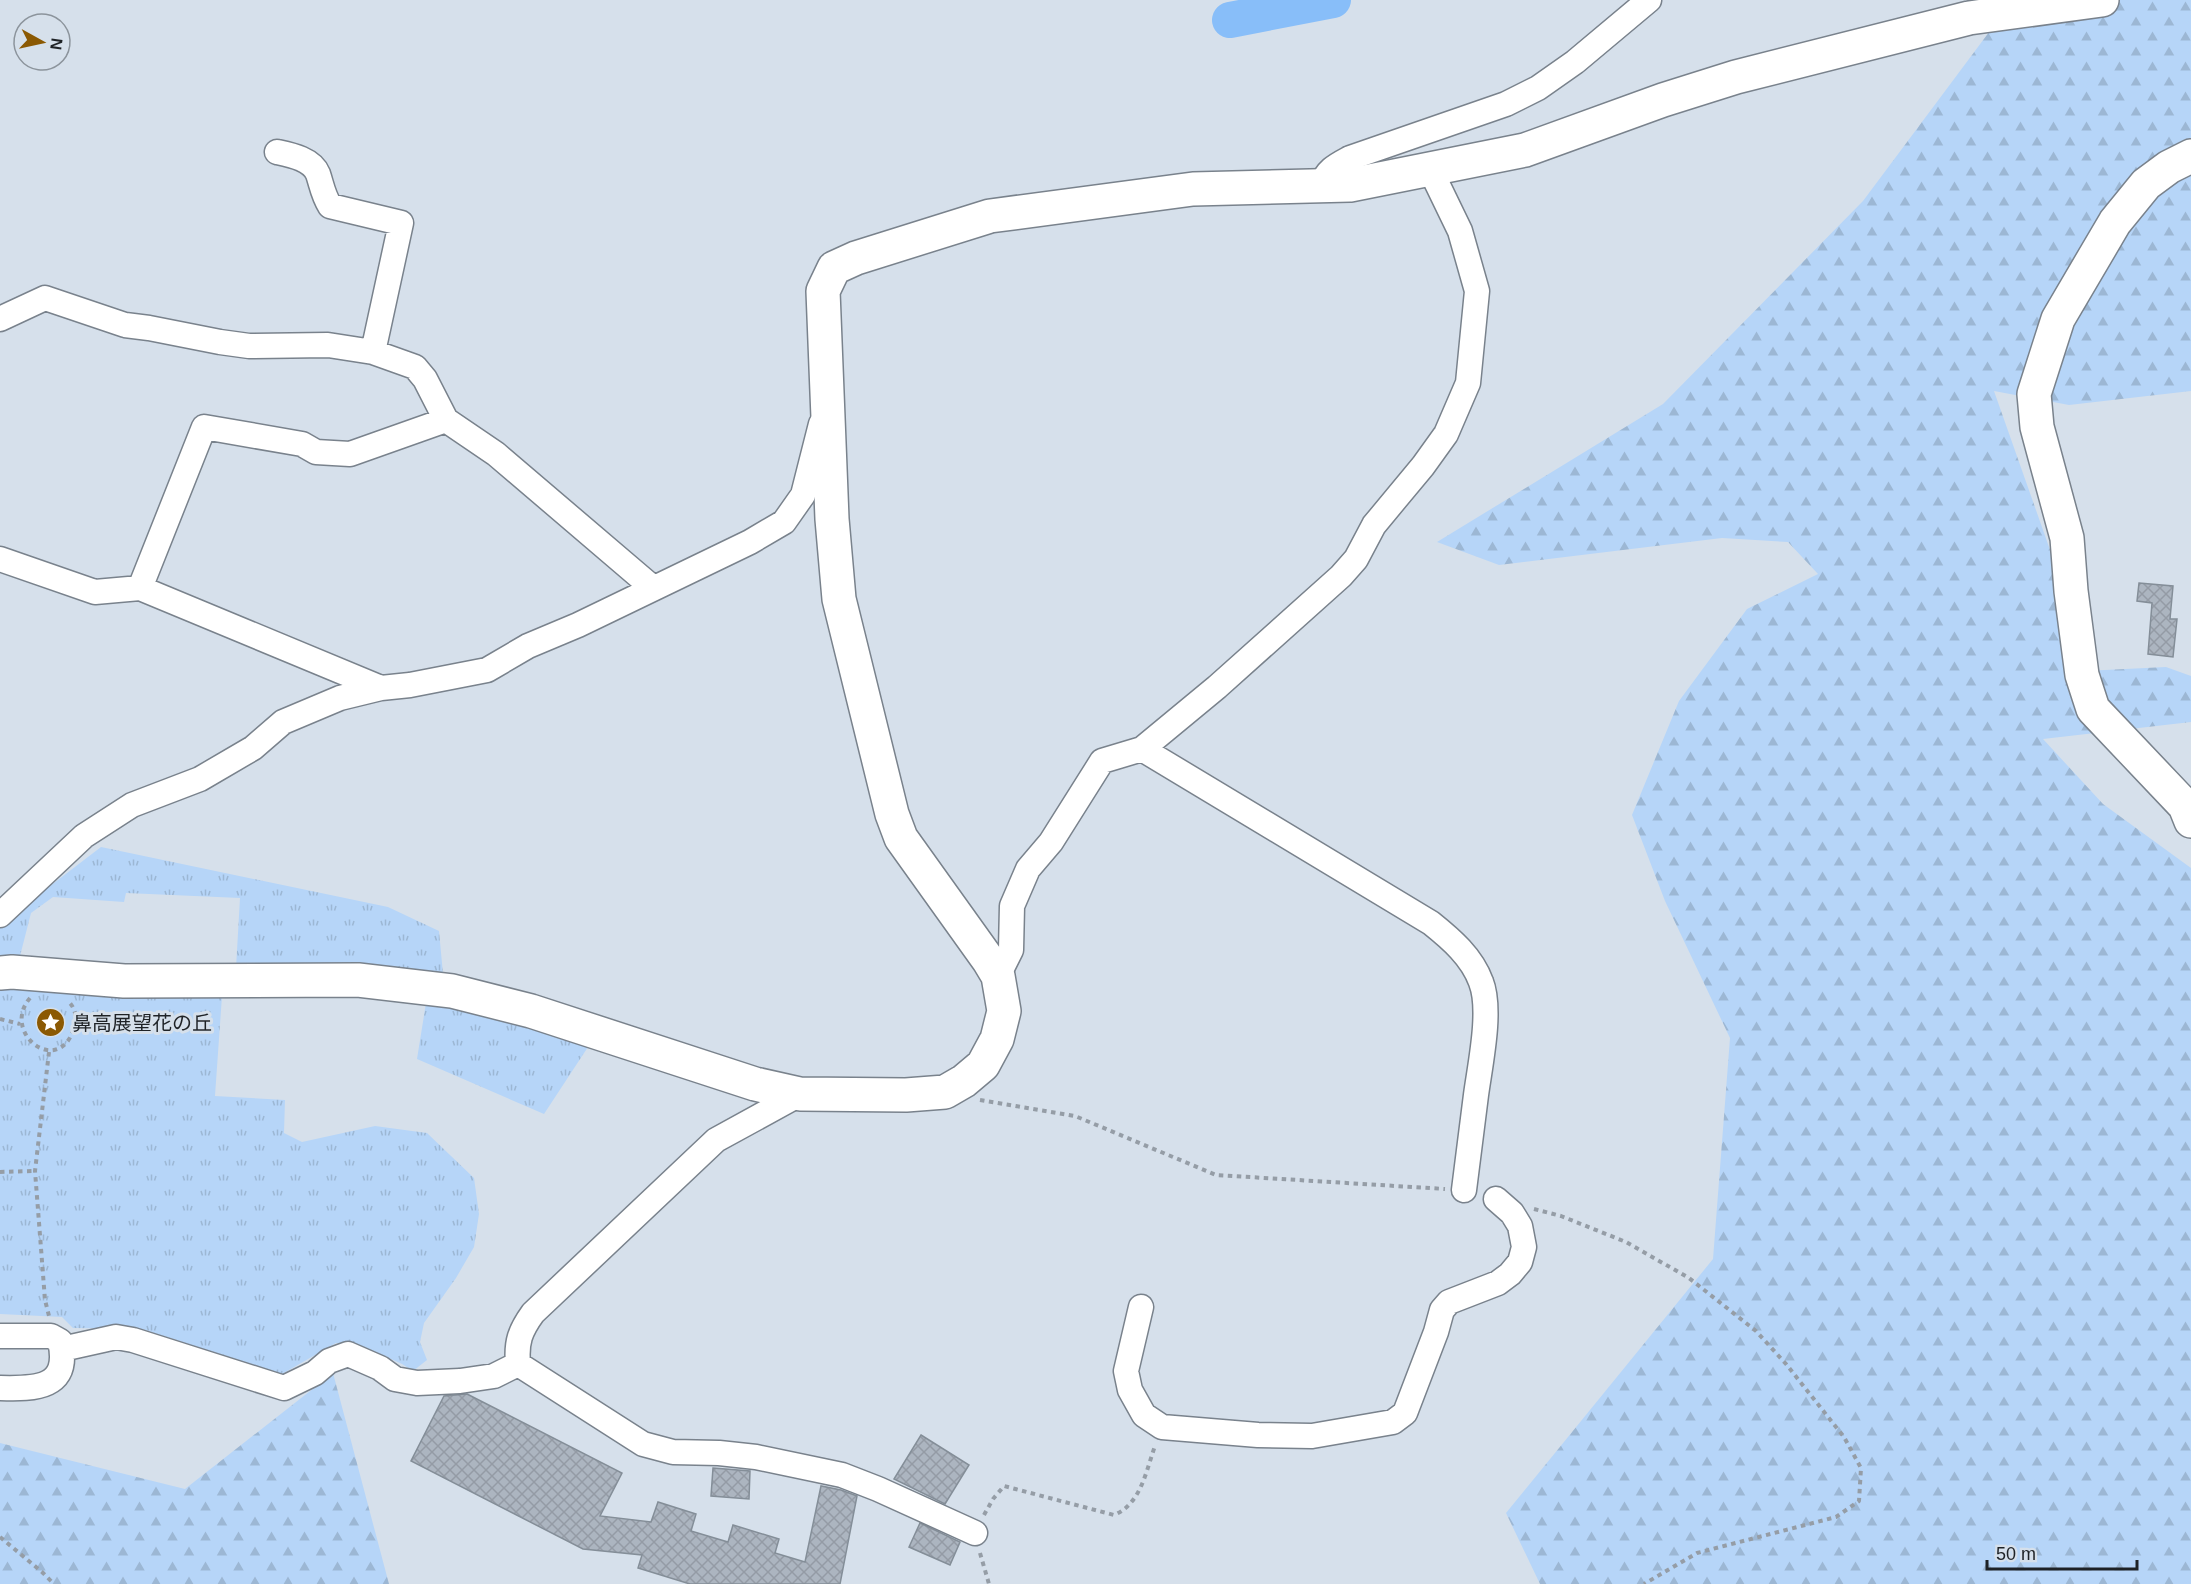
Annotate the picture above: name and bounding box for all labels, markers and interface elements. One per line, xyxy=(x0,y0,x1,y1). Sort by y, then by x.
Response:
north arrow xyxy=(12,12,72,72)
text: N xyxy=(47,37,66,51)
place icon: 鼻高展望花の丘 xyxy=(35,1007,67,1039)
place label: 鼻高展望花の丘 xyxy=(72,1012,212,1034)
scale bar xyxy=(1987,1533,2137,1571)
text: 50 m xyxy=(1996,1544,2036,1564)

